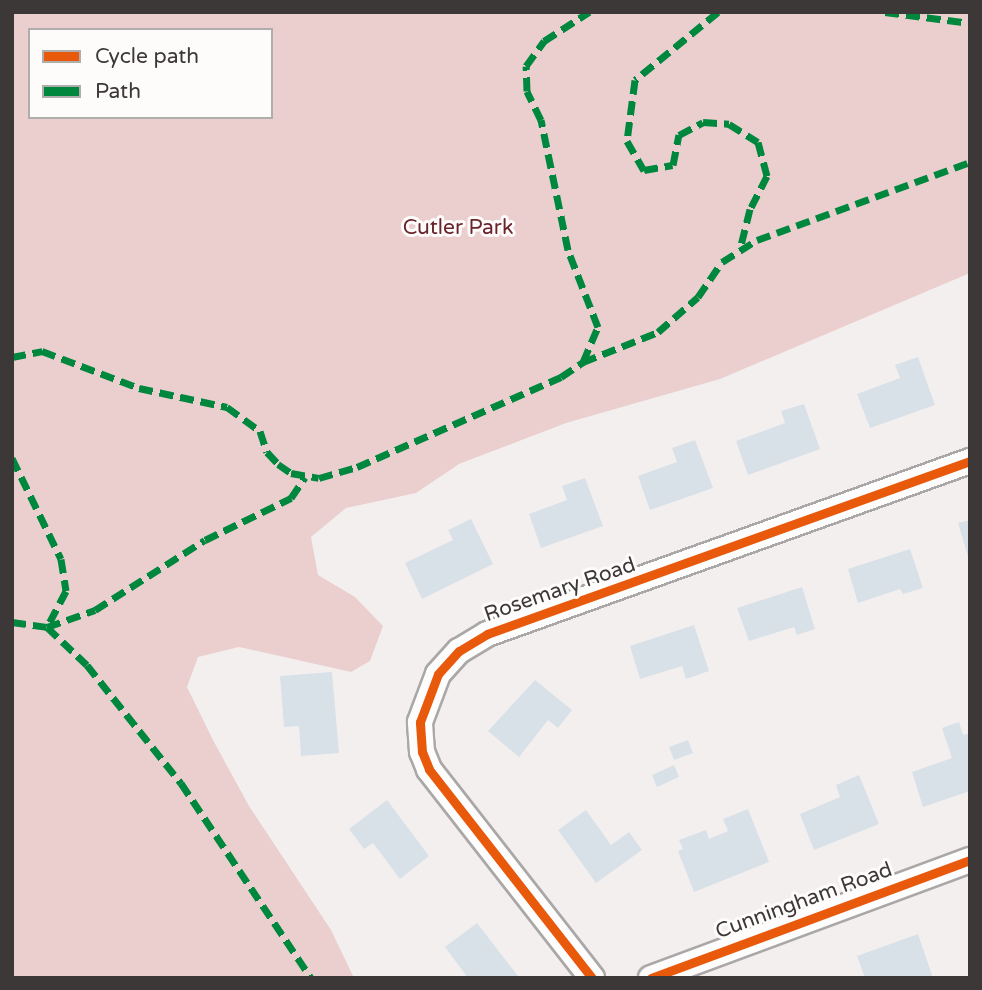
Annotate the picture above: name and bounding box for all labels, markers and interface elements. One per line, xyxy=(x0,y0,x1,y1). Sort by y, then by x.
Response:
legend xyxy=(28,28,273,119)
text: Cycle path xyxy=(95,44,199,69)
text: Path xyxy=(95,79,141,104)
park label: Cutler Park xyxy=(403,215,513,241)
street label: Rosemary Road xyxy=(481,552,639,628)
street label: Cunningham Road xyxy=(712,857,896,945)

